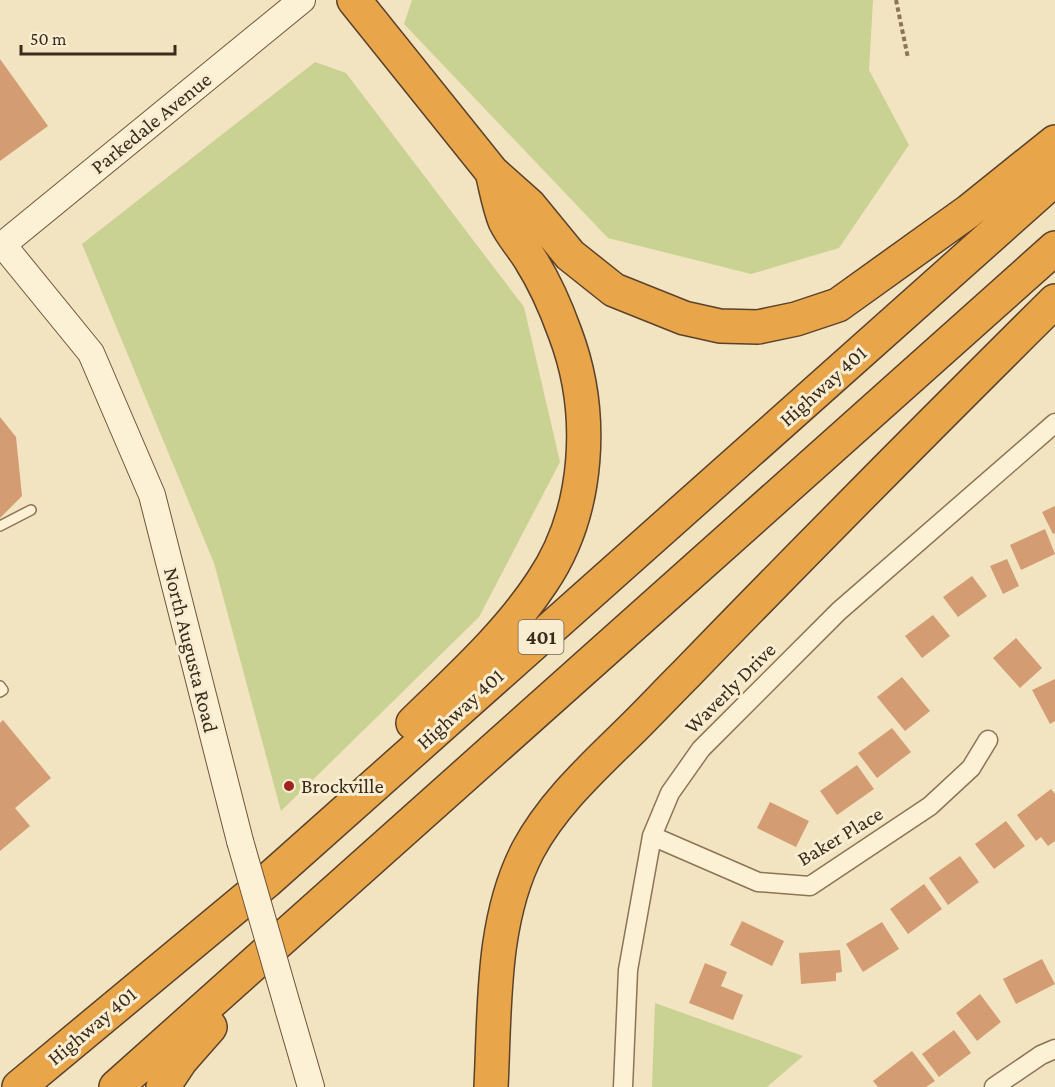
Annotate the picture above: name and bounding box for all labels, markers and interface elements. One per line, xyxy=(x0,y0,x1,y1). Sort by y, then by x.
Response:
scale bar xyxy=(21,18,176,56)
text: 50 m xyxy=(30,29,67,49)
street label: Parkedale Avenue xyxy=(86,67,216,179)
street label: Highway 401 xyxy=(775,341,871,431)
street label: North Augusta Road xyxy=(159,565,223,735)
road number: 401 xyxy=(518,620,564,654)
street label: Waverly Drive xyxy=(680,638,780,738)
street label: Highway 401 xyxy=(412,664,508,754)
place label: Brockville xyxy=(301,774,384,798)
marker: Brockville xyxy=(282,779,296,793)
street label: Baker Place xyxy=(793,801,887,871)
street label: Highway 401 xyxy=(43,982,141,1070)

